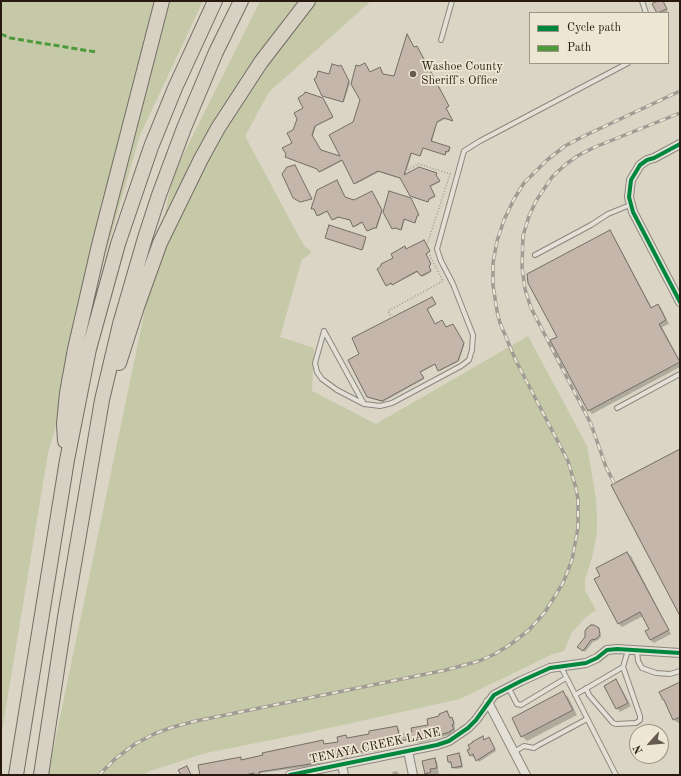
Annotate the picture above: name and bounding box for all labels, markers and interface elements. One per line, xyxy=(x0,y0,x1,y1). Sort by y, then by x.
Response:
legend xyxy=(529,12,669,64)
text: Cycle path xyxy=(567,22,621,34)
text: Path xyxy=(567,42,591,54)
place label: Washoe County Sheriff's Office xyxy=(421,60,503,88)
marker: Washoe County Sheriff's Office xyxy=(408,69,418,79)
north arrow xyxy=(629,724,669,764)
street label: TENAYA CREEK LANE xyxy=(308,725,442,767)
text: N xyxy=(632,743,646,755)

